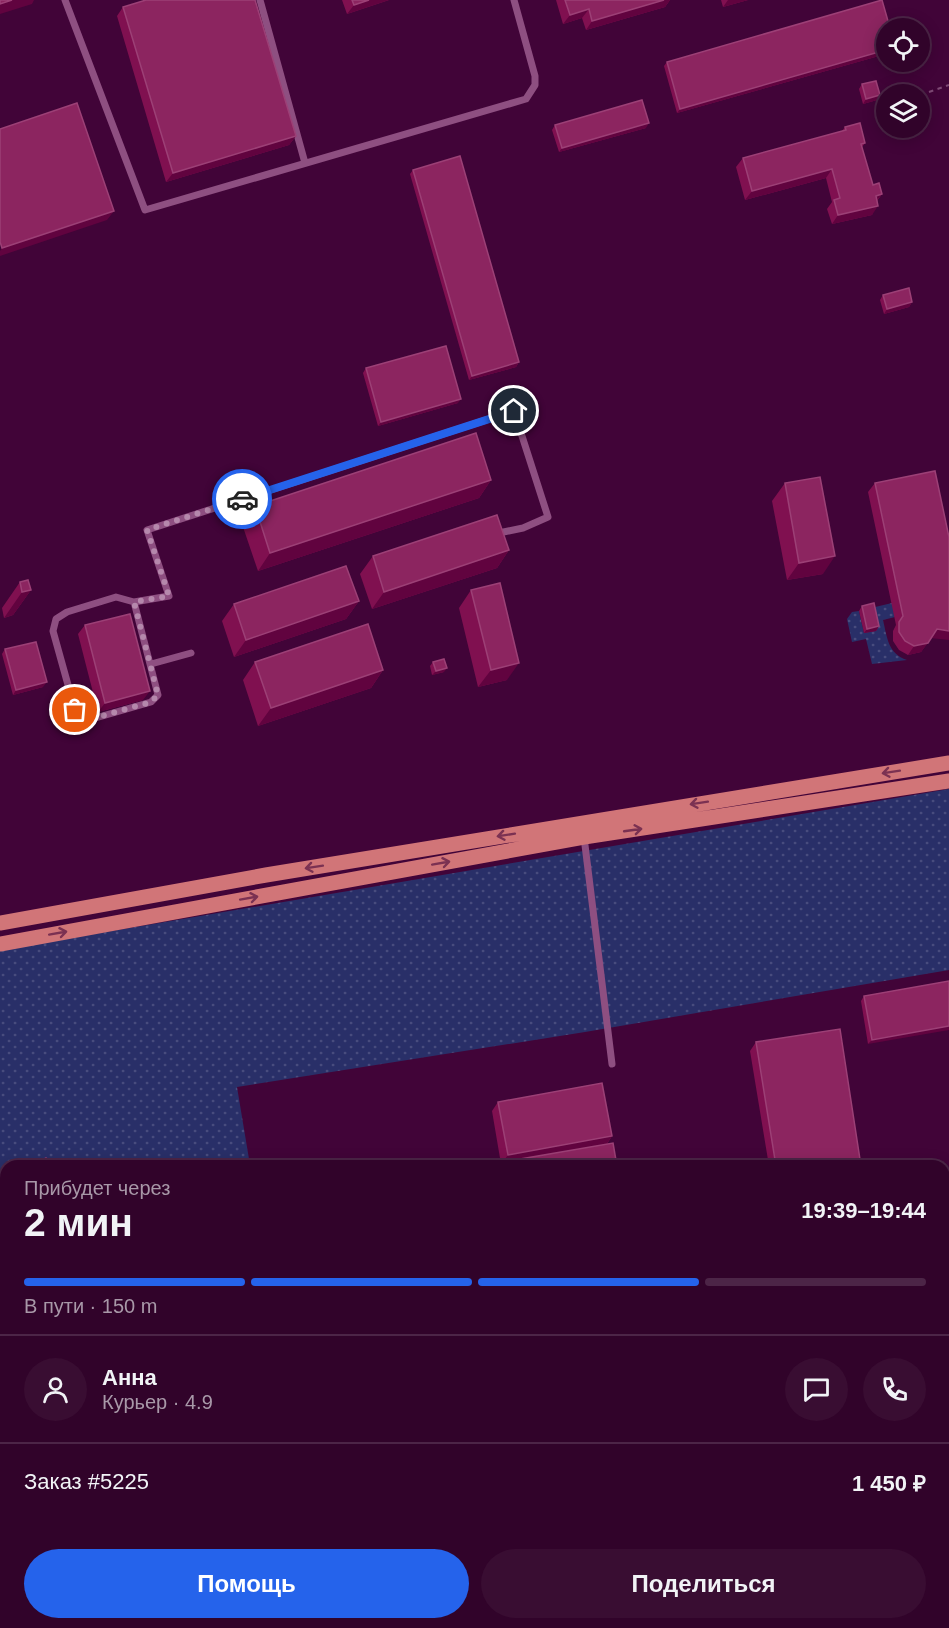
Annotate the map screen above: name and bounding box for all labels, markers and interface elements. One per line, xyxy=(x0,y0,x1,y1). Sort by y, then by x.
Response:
map controls xyxy=(876,18,930,138)
button: locate xyxy=(876,18,930,72)
button: layers xyxy=(876,84,930,138)
pin xyxy=(488,385,539,436)
icon: home xyxy=(497,394,530,427)
courier xyxy=(212,469,272,529)
icon: car xyxy=(226,483,259,516)
pin xyxy=(49,684,100,735)
icon: bag xyxy=(58,693,91,726)
one-way arrow xyxy=(882,767,902,778)
one-way arrow xyxy=(689,798,709,809)
one-way arrow xyxy=(623,824,643,835)
one-way arrow xyxy=(497,830,517,841)
one-way arrow xyxy=(431,857,451,868)
one-way arrow xyxy=(305,861,324,872)
one-way arrow xyxy=(239,892,259,903)
one-way arrow xyxy=(47,927,67,938)
text: Прибудет через xyxy=(24,1177,170,1199)
text: 19:39–19:44 xyxy=(801,1198,926,1223)
text: 2 мин xyxy=(24,1201,133,1244)
text: В пути · 150 m xyxy=(24,1295,157,1317)
button: person xyxy=(24,1358,87,1421)
button: chat xyxy=(785,1358,848,1421)
button: phone xyxy=(863,1358,926,1421)
text: Анна xyxy=(102,1365,157,1390)
text: Курьер · 4.9 xyxy=(102,1391,213,1413)
text: Заказ #5225 xyxy=(24,1469,149,1494)
text: 1 450 ₽ xyxy=(852,1471,926,1496)
button: Помощь xyxy=(24,1549,469,1618)
button: Поделиться xyxy=(481,1549,926,1618)

